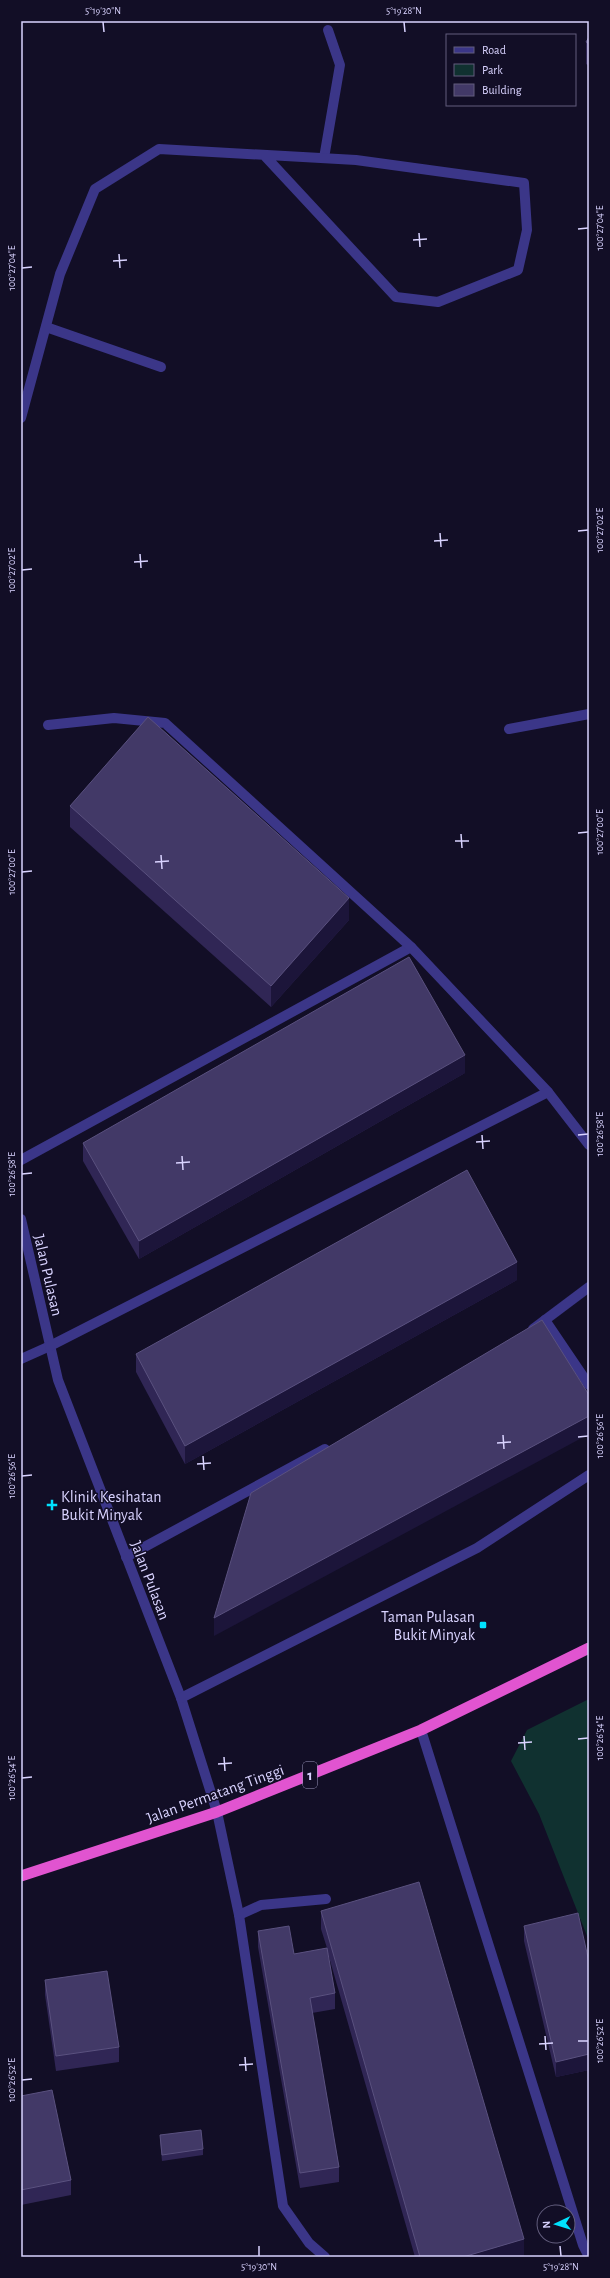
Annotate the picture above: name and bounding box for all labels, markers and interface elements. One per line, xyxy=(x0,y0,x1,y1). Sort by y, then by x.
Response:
text: 5°19'30"N xyxy=(85,6,121,16)
text: 5°19'28"N xyxy=(386,6,422,16)
legend xyxy=(446,34,576,106)
text: Road xyxy=(482,44,506,56)
text: Park xyxy=(482,64,503,76)
text: Building xyxy=(482,84,522,96)
text: 100°27'04"E xyxy=(595,205,605,251)
text: 100°27'04"E xyxy=(7,245,17,291)
text: 100°27'02"E xyxy=(595,507,605,552)
text: 100°27'02"E xyxy=(7,547,17,592)
text: 100°27'00"E xyxy=(595,809,605,855)
text: 100°27'00"E xyxy=(7,849,17,895)
text: 100°26'58"E xyxy=(595,1112,605,1156)
text: 100°26'58"E xyxy=(7,1152,17,1196)
street label: Jalan Pulasan xyxy=(31,1233,65,1318)
text: 100°26'56"E xyxy=(595,1414,605,1458)
text: 100°26'56"E xyxy=(7,1454,17,1498)
place label: Klinik Kesihatan Bukit Minyak xyxy=(61,1489,162,1524)
marker: Klinik Kesihatan Bukit Minyak xyxy=(46,1499,58,1511)
street label: Jalan Pulasan xyxy=(128,1539,172,1622)
place label: Taman Pulasan Bukit Minyak xyxy=(381,1609,476,1644)
marker: Taman Pulasan Bukit Minyak xyxy=(478,1620,488,1630)
text: 100°26'54"E xyxy=(595,1716,605,1760)
text: 100°26'54"E xyxy=(7,1756,17,1800)
street label: Jalan Permatang Tinggi xyxy=(145,1762,286,1826)
road number: 1 xyxy=(303,1762,317,1788)
text: 100°26'52"E xyxy=(595,2019,605,2063)
text: 100°26'52"E xyxy=(7,2058,17,2102)
north arrow xyxy=(536,2204,576,2244)
text: N xyxy=(541,2220,552,2229)
text: 5°19'30"N xyxy=(241,2262,277,2272)
text: 5°19'28"N xyxy=(543,2262,579,2272)

